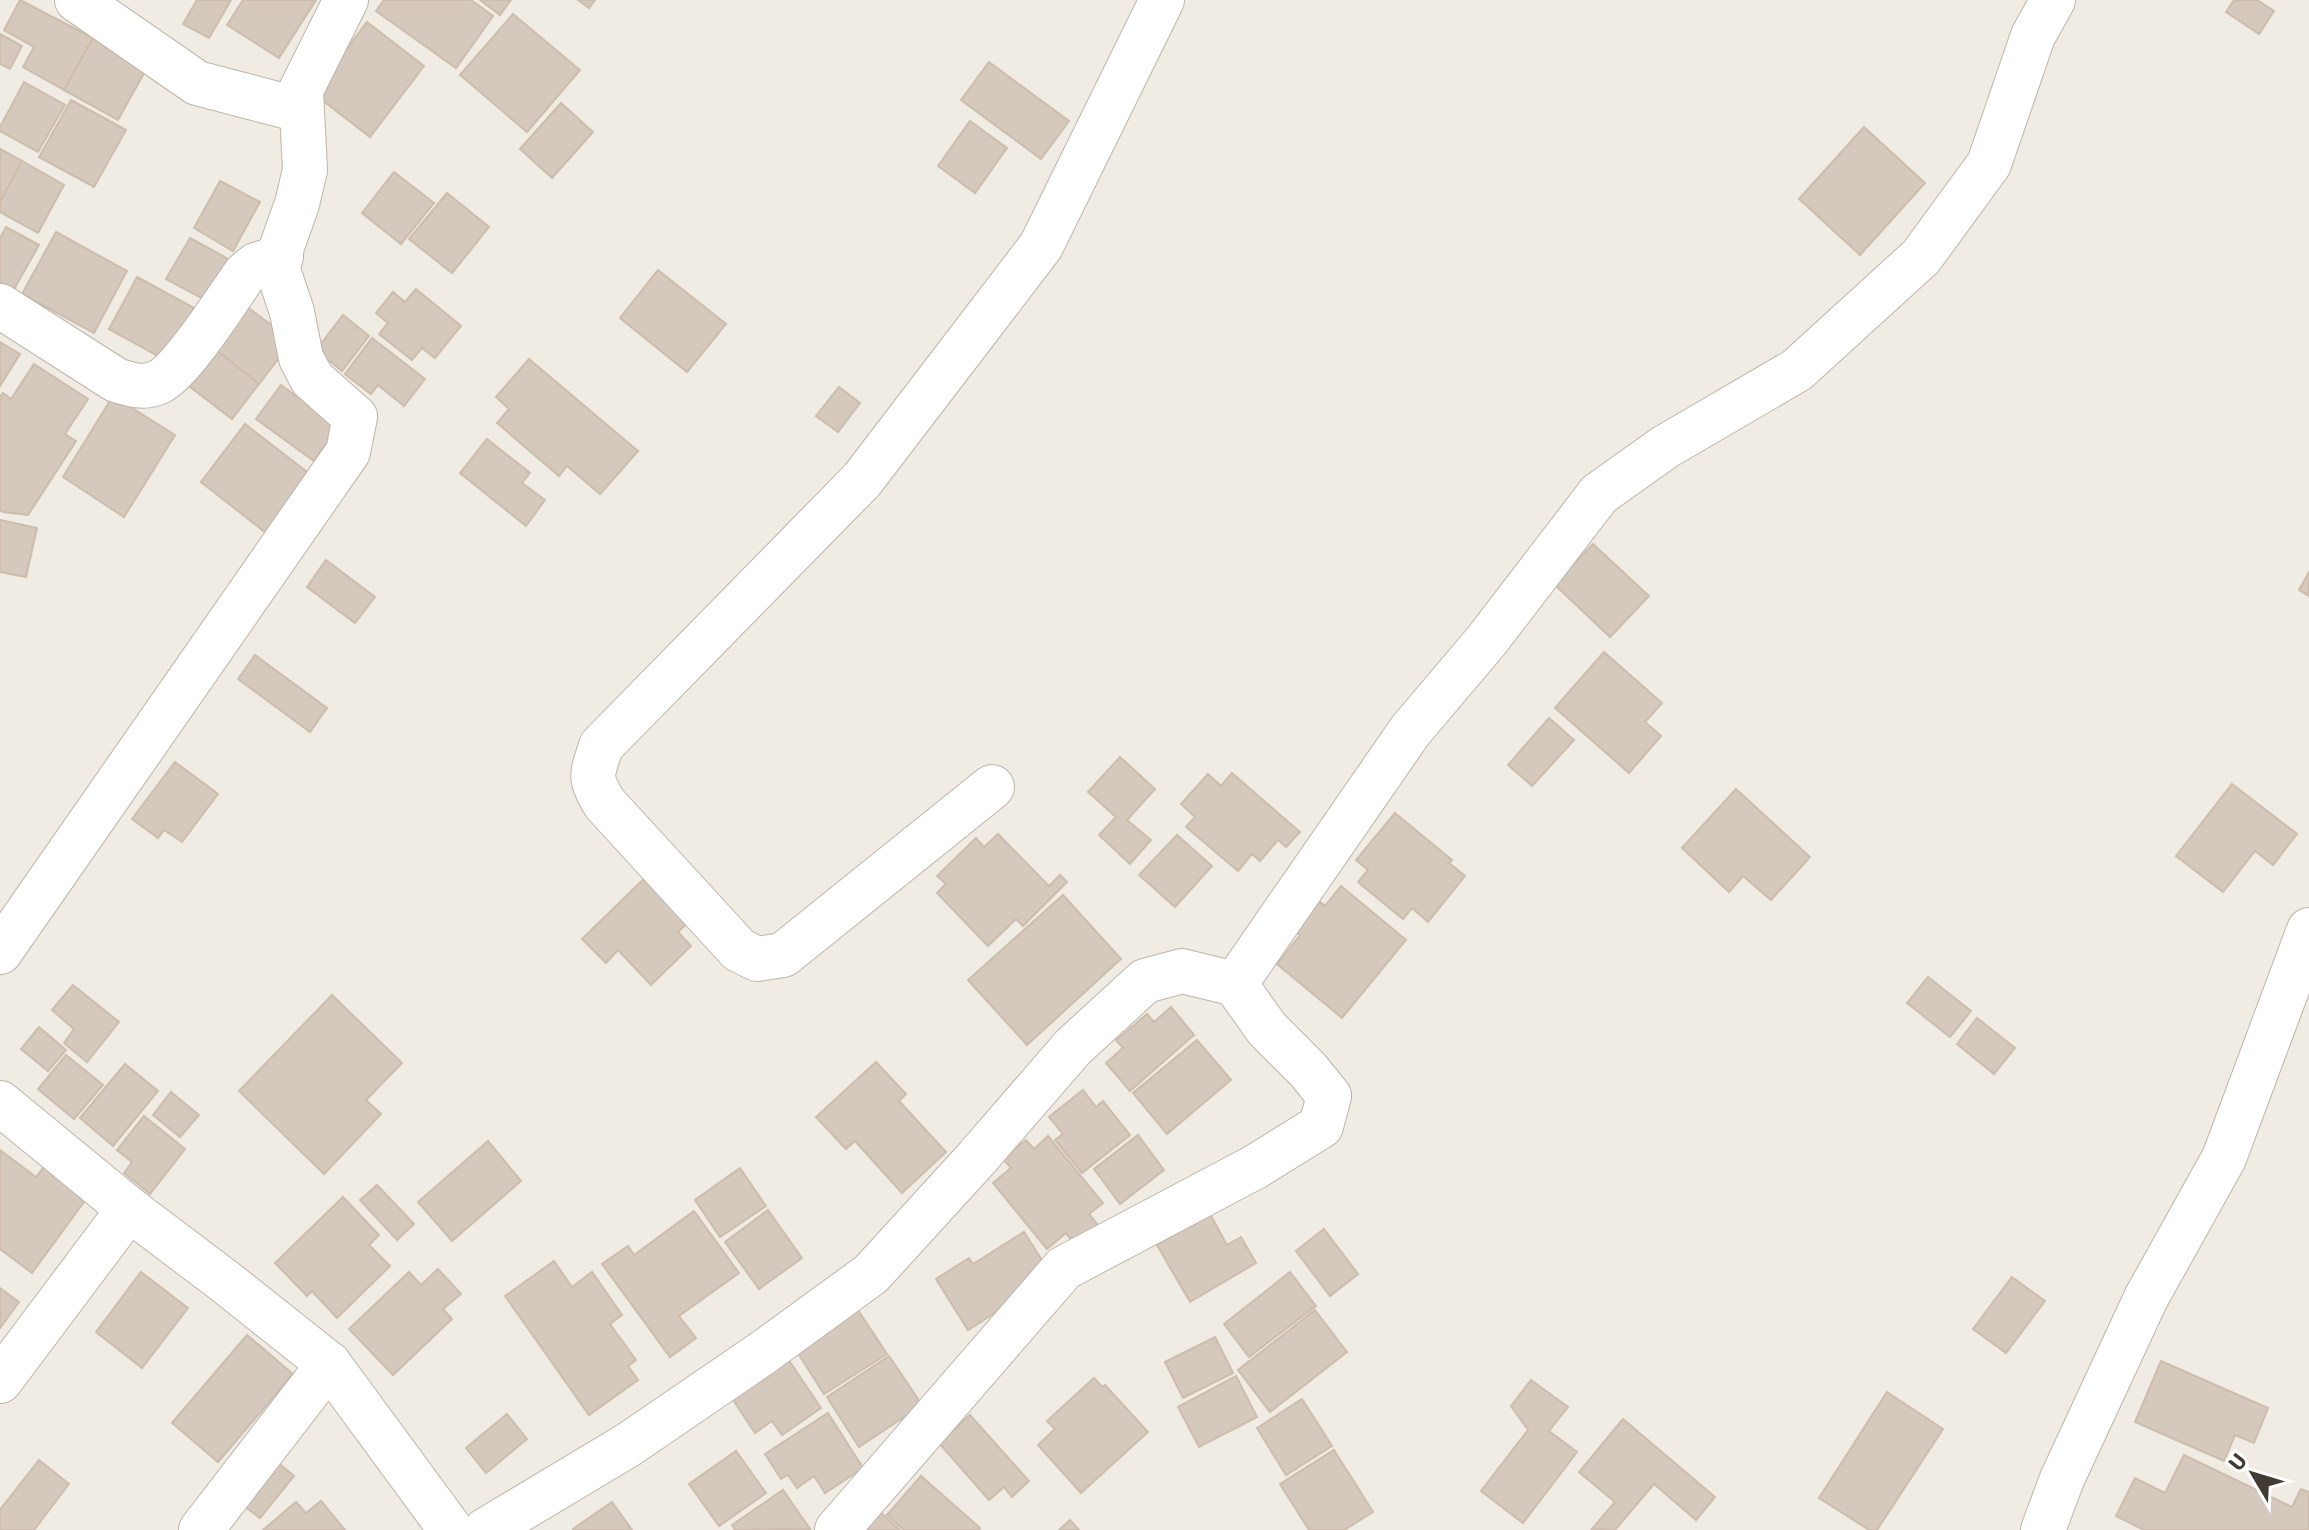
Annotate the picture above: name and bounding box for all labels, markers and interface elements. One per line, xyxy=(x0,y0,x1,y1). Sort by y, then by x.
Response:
north arrow xyxy=(2213,1434,2293,1514)
text: U xyxy=(2222,1448,2253,1476)

